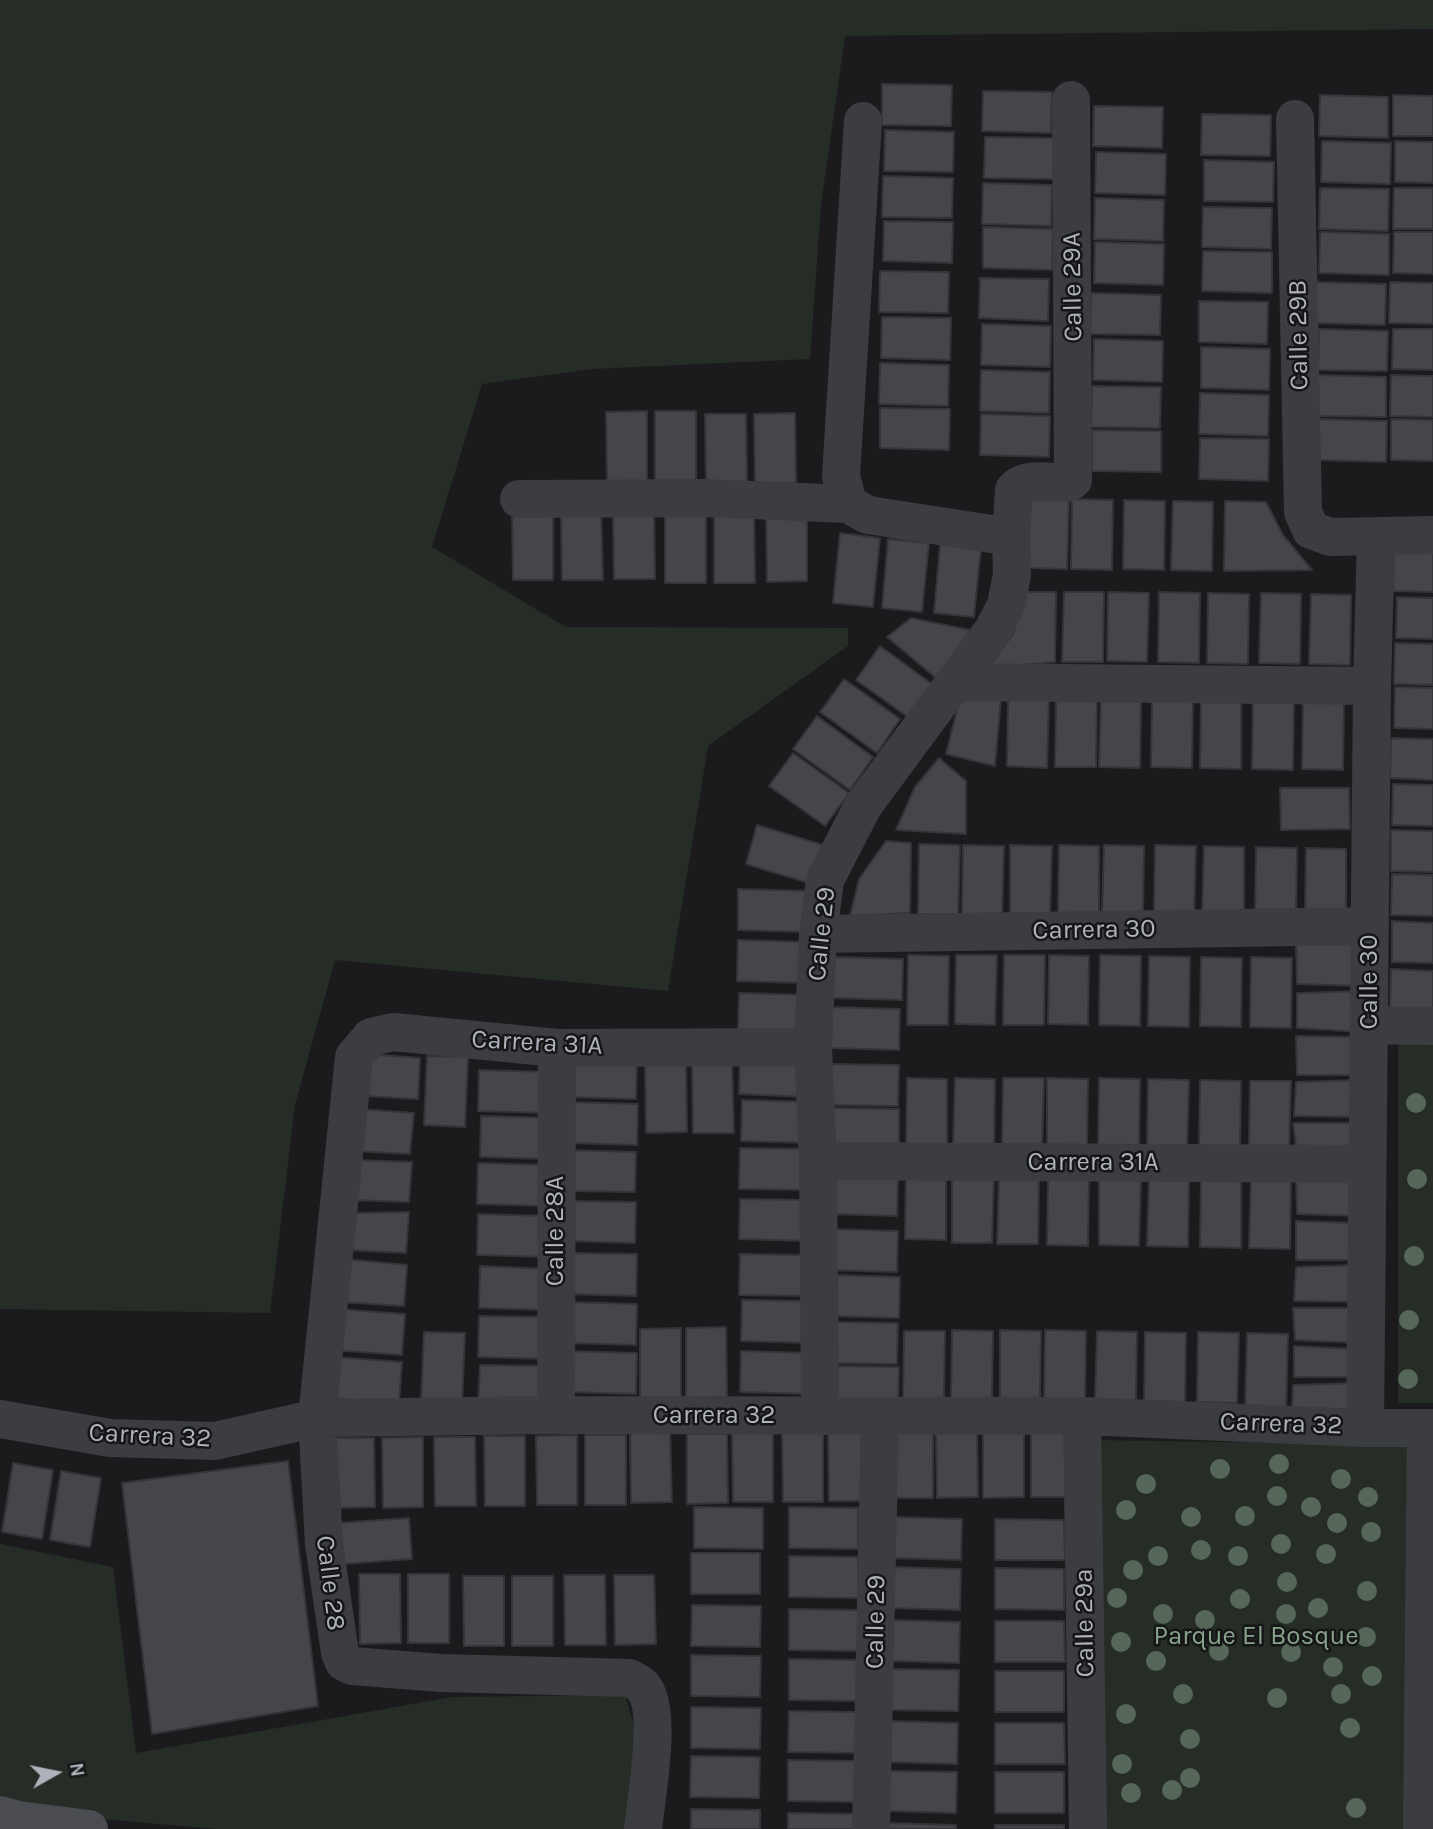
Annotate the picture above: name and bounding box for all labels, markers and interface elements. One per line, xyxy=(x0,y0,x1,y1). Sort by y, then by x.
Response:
street label: Calle 29A xyxy=(1056,232,1090,342)
street label: Calle 29B xyxy=(1282,279,1316,391)
street label: Calle 29 xyxy=(802,885,842,983)
street label: Carrera 30 xyxy=(1032,913,1156,947)
street label: Calle 30 xyxy=(1354,934,1386,1030)
street label: Carrera 31A xyxy=(471,1024,603,1062)
street label: Carrera 31A xyxy=(1027,1147,1159,1179)
street label: Calle 28A xyxy=(540,1176,572,1286)
street label: Carrera 32 xyxy=(653,1400,775,1432)
street label: Carrera 32 xyxy=(1219,1406,1343,1442)
street label: Carrera 32 xyxy=(88,1417,212,1455)
street label: Calle 28 xyxy=(309,1534,351,1632)
street label: Calle 29a xyxy=(1068,1568,1102,1678)
street label: Calle 29 xyxy=(860,1574,892,1670)
park label: Parque El Bosque xyxy=(1154,1621,1358,1653)
north arrow xyxy=(21,1738,91,1808)
text: N xyxy=(65,1761,89,1778)

